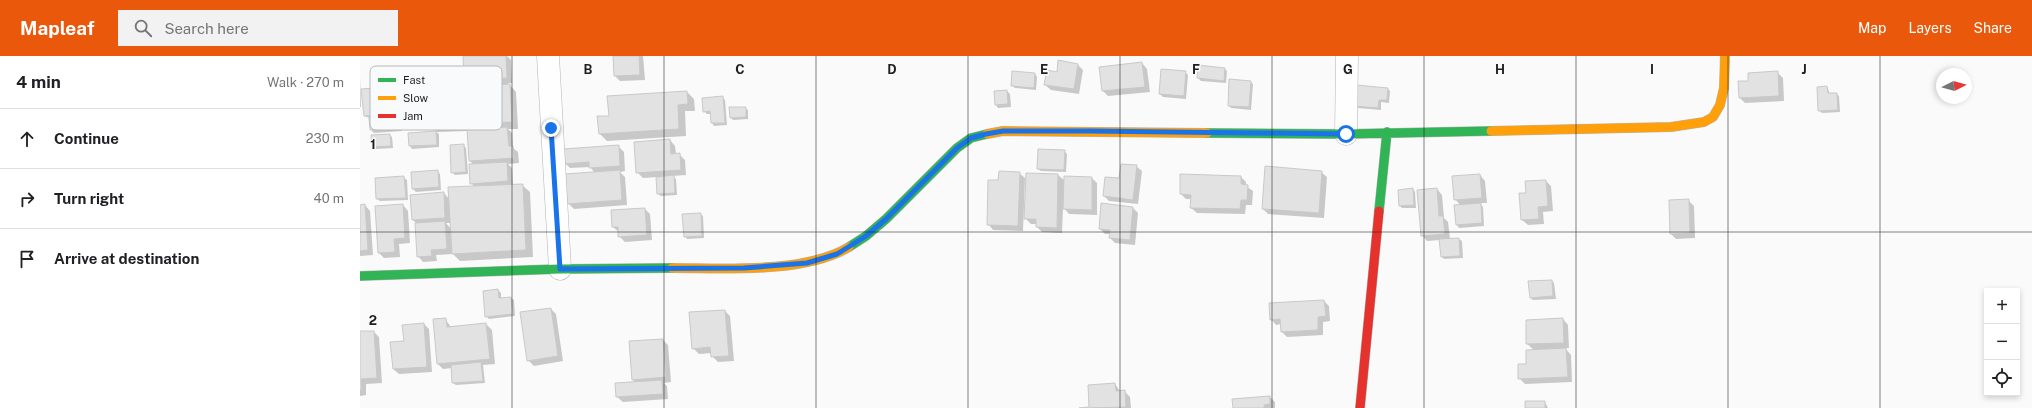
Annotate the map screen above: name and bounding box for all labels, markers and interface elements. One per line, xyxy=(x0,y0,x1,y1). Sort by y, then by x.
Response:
search box xyxy=(118,10,398,46)
text: Mapleaf xyxy=(20,17,94,39)
icon: search xyxy=(132,17,154,39)
text: Search here xyxy=(164,20,249,37)
text: Map xyxy=(1858,20,1886,36)
text: Layers xyxy=(1908,20,1952,36)
text: Share xyxy=(1974,20,2012,36)
text: B xyxy=(584,62,593,77)
text: C xyxy=(735,62,745,77)
text: D xyxy=(887,62,897,77)
text: E xyxy=(1040,62,1048,77)
text: F xyxy=(1192,62,1200,77)
text: G xyxy=(1343,62,1353,77)
text: H xyxy=(1495,62,1505,77)
text: I xyxy=(1650,62,1654,77)
text: J xyxy=(1801,62,1807,77)
legend xyxy=(370,66,502,130)
north arrow xyxy=(1936,68,1972,104)
text: 4 min xyxy=(16,72,61,92)
text: Fast xyxy=(403,74,425,86)
text: Walk · 270 m xyxy=(267,75,344,90)
text: Slow xyxy=(403,92,429,104)
text: Jam xyxy=(403,110,423,122)
route end xyxy=(542,119,560,137)
route start xyxy=(1337,125,1355,143)
icon: ahead xyxy=(16,128,38,150)
text: Continue xyxy=(54,130,119,147)
text: 230 m xyxy=(306,131,344,146)
text: 1 xyxy=(370,137,376,152)
icon: right xyxy=(16,188,38,210)
text: Turn right xyxy=(54,190,124,207)
text: 40 m xyxy=(313,191,344,206)
icon: arrive xyxy=(16,248,38,270)
text: Arrive at destination xyxy=(54,250,199,267)
map controls xyxy=(1984,288,2020,396)
button: + xyxy=(1984,288,2020,324)
text: 2 xyxy=(369,313,377,328)
button: − xyxy=(1984,324,2020,360)
button: locate xyxy=(1984,360,2020,396)

